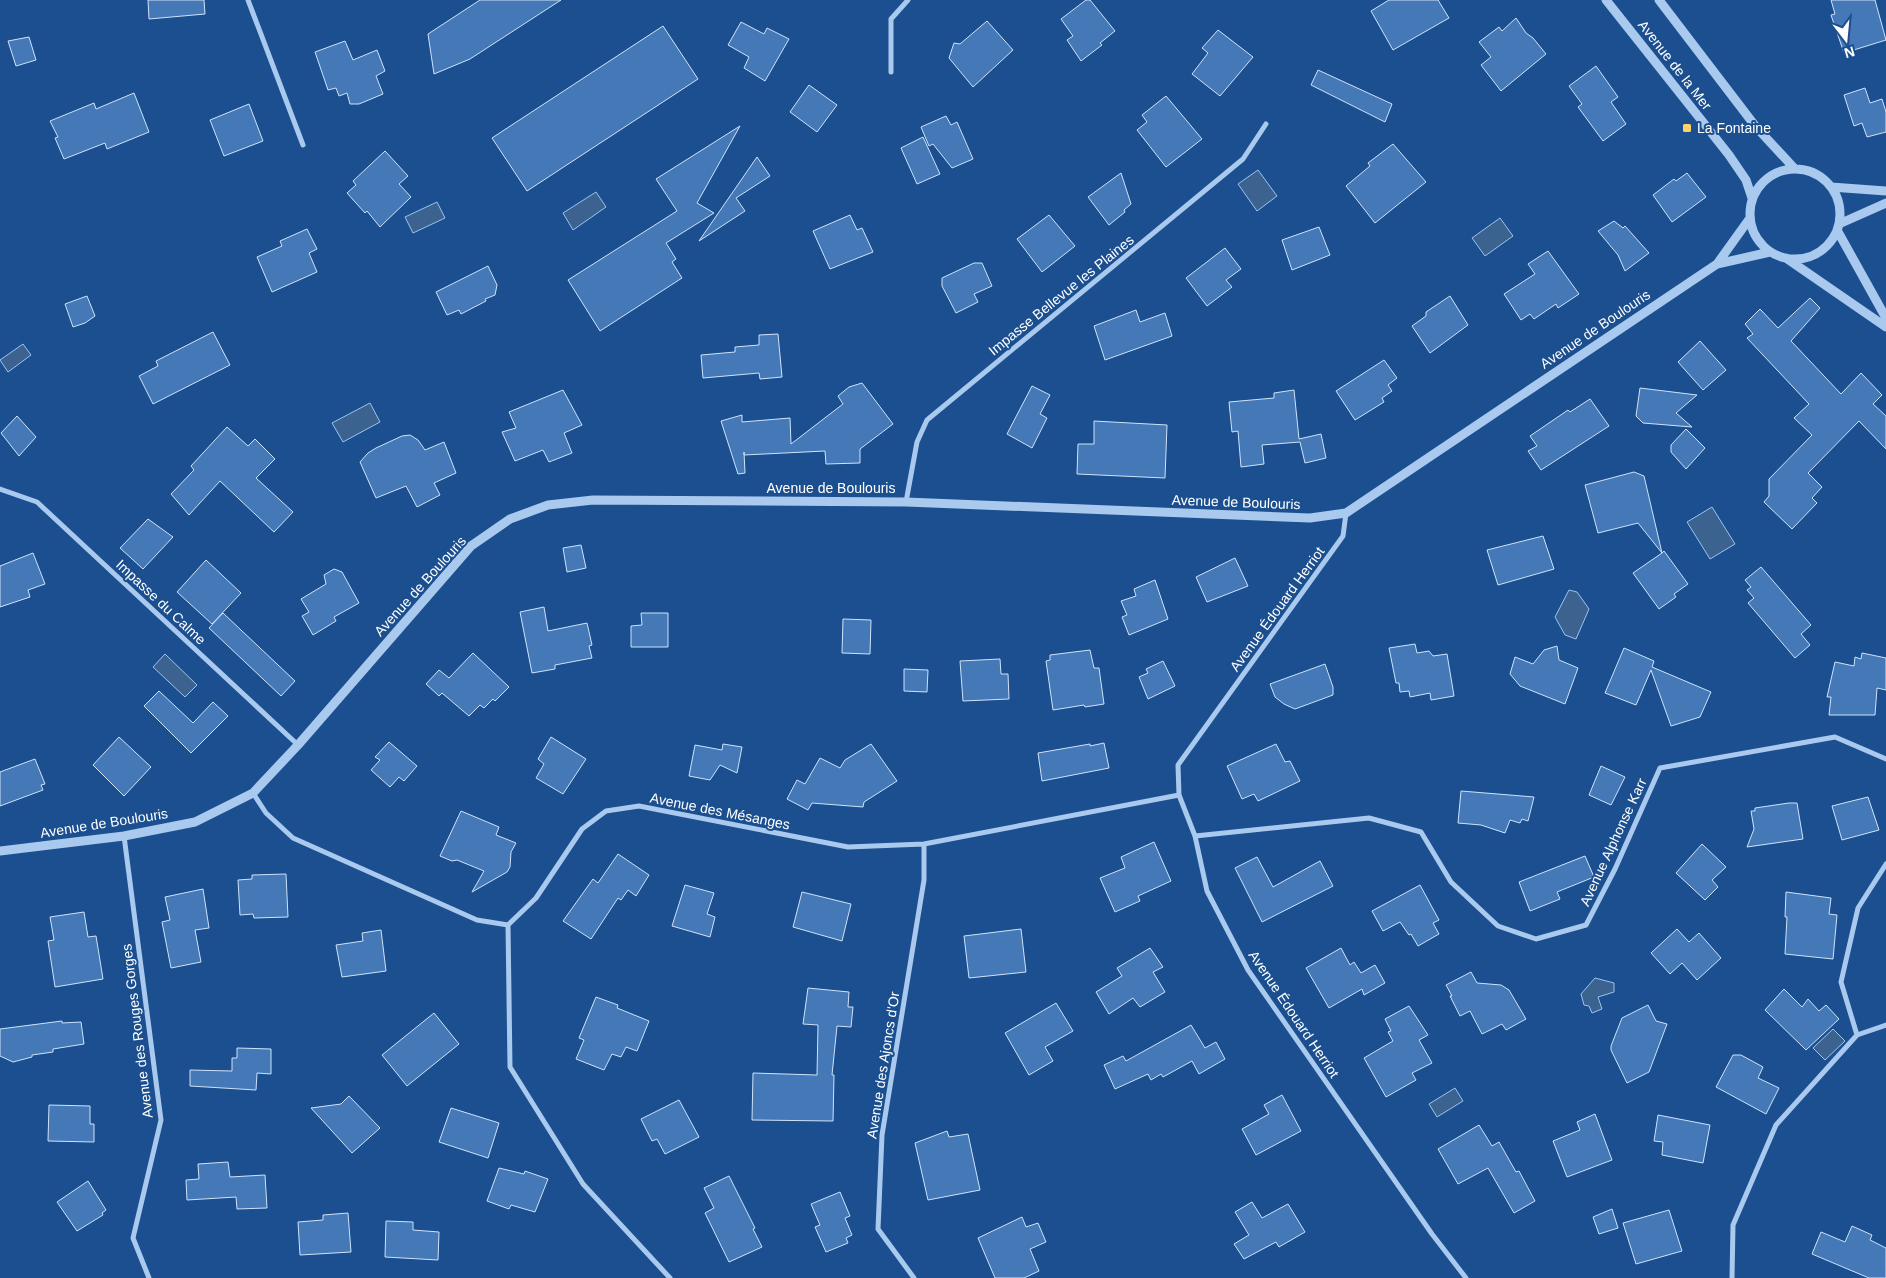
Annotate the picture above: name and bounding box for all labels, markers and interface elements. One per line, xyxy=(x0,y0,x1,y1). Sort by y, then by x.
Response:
north arrow xyxy=(1821,15,1871,65)
street label: Avenue de la Mer xyxy=(1635,17,1715,113)
text: N xyxy=(1843,43,1857,62)
place label: La Fontaine xyxy=(1697,120,1771,136)
marker: La Fontaine xyxy=(1681,122,1693,134)
street label: Impasse Bellevue les Plaines xyxy=(985,231,1137,359)
street label: Avenue de Boulouris xyxy=(1537,286,1653,372)
street label: Avenue de Boulouris xyxy=(767,480,895,496)
street label: Avenue de Boulouris xyxy=(1171,492,1301,512)
street label: Avenue de Boulouris xyxy=(371,533,469,639)
street label: Avenue Édouard Herriot xyxy=(1226,544,1328,674)
street label: Impasse du Calme xyxy=(113,556,209,648)
street label: Avenue Alphonse Karr xyxy=(1576,775,1650,908)
street label: Avenue des Mésanges xyxy=(649,790,791,832)
street label: Avenue de Boulouris xyxy=(39,805,169,841)
street label: Avenue des Rouges Gorges xyxy=(118,943,156,1119)
street label: Avenue Édouard Herriot xyxy=(1245,947,1343,1081)
street label: Avenue des Ajoncs d'Or xyxy=(863,990,903,1140)

